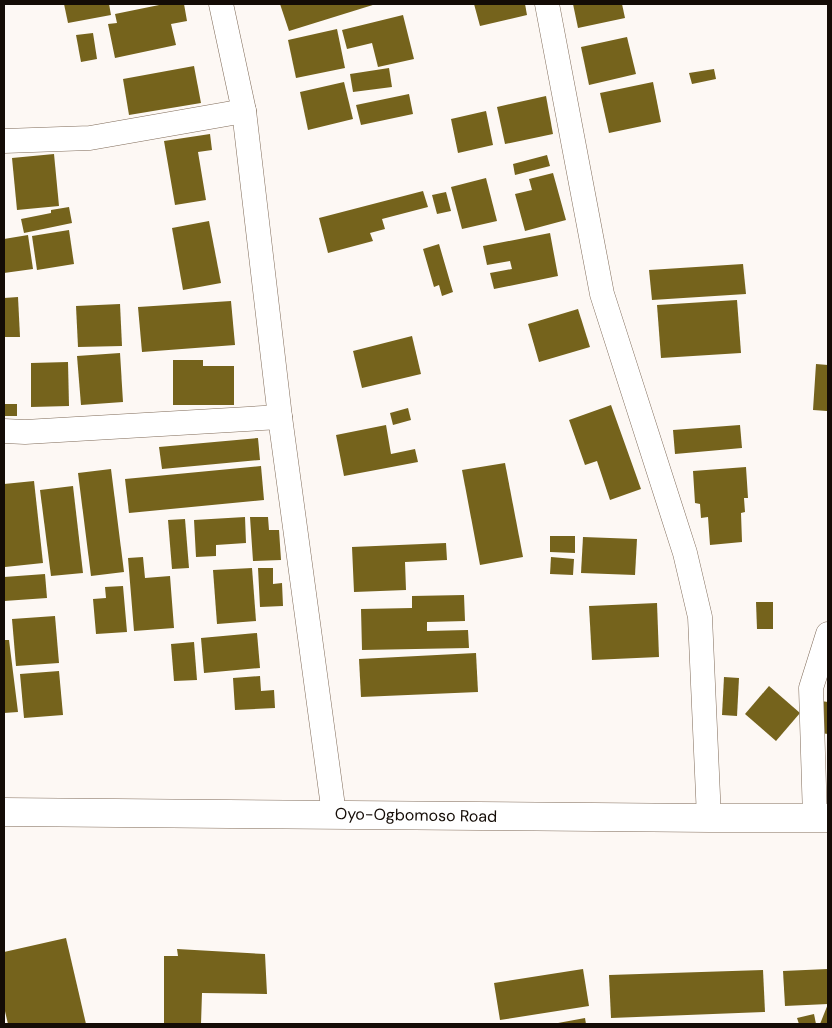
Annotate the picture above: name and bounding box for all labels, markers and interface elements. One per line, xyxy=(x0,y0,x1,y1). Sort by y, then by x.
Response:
street label: Oyo-Ogbomoso Road xyxy=(335,803,497,827)

